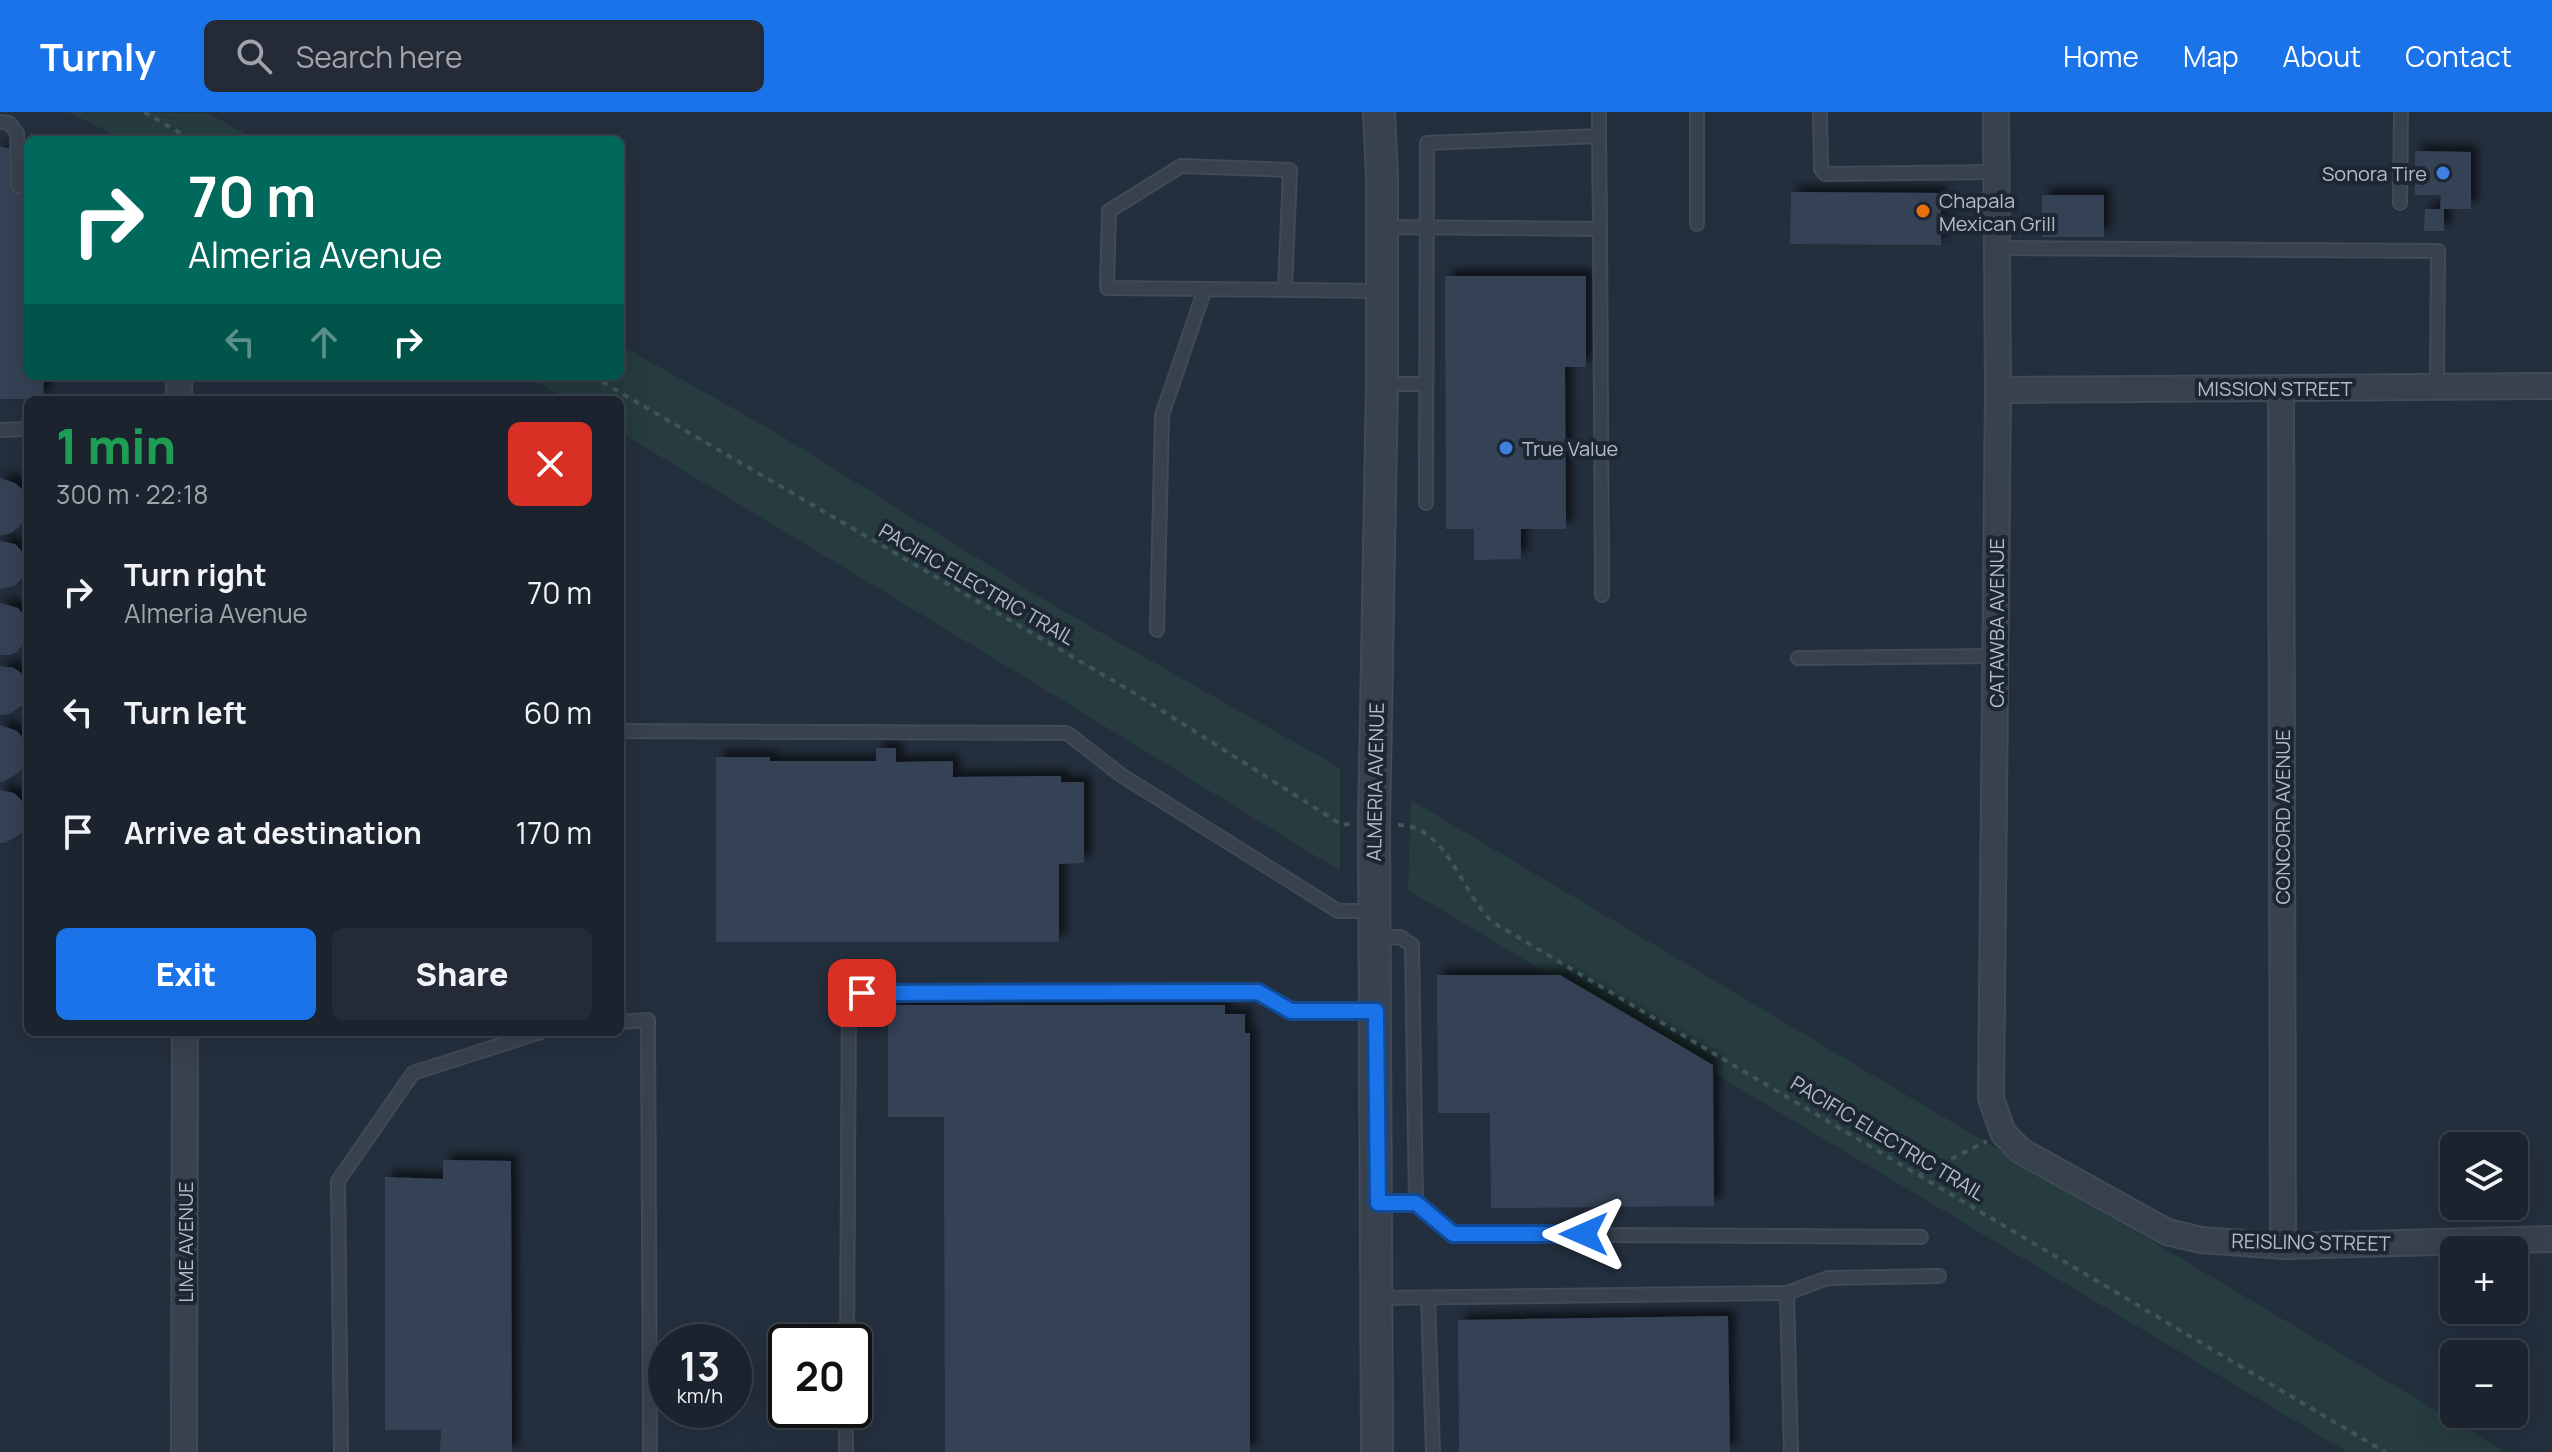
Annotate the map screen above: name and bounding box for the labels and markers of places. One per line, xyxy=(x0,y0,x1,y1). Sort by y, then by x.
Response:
place label: Sonora Tire xyxy=(2322,160,2427,187)
marker: Sonora Tire xyxy=(2434,164,2452,182)
place label: Chapala Mexican Grill xyxy=(1939,187,2056,237)
marker: Chapala Mexican Grill xyxy=(1914,202,1932,220)
place label: True Value xyxy=(1522,435,1618,462)
marker: True Value xyxy=(1497,439,1515,457)
pin xyxy=(828,959,896,1027)

